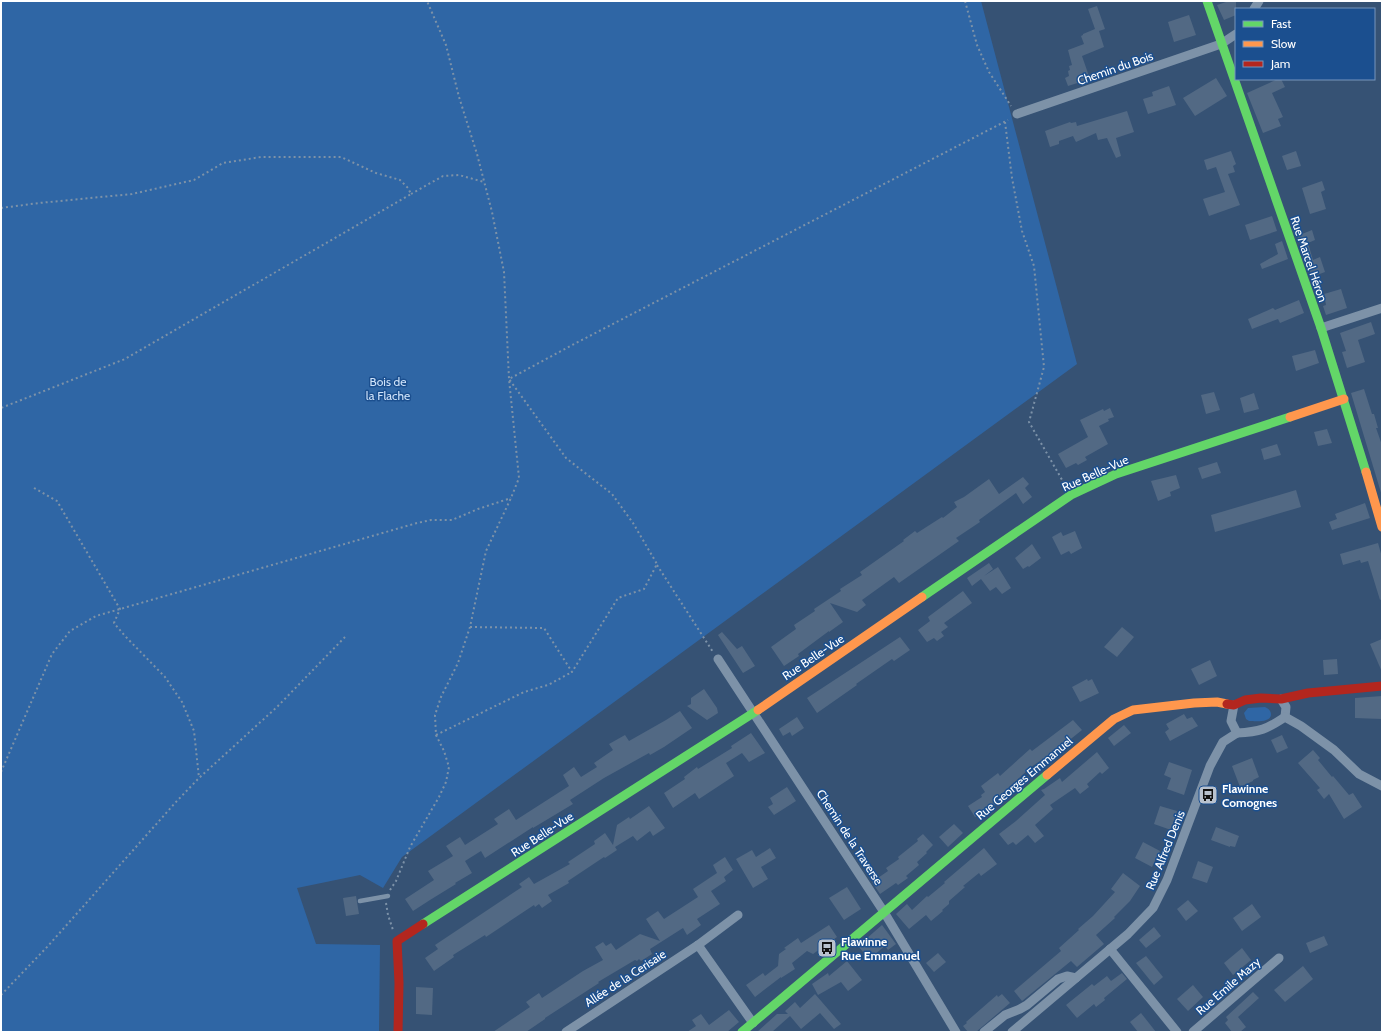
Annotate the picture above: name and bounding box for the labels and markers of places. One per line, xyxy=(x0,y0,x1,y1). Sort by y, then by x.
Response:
place label: Flawinne Comognes xyxy=(1222,781,1277,810)
bus stop icon: Flawinne Comognes xyxy=(1197,784,1219,806)
place label: Flawinne Rue Emmanuel xyxy=(841,934,920,963)
bus stop icon: Flawinne Rue Emmanuel xyxy=(816,937,838,959)

